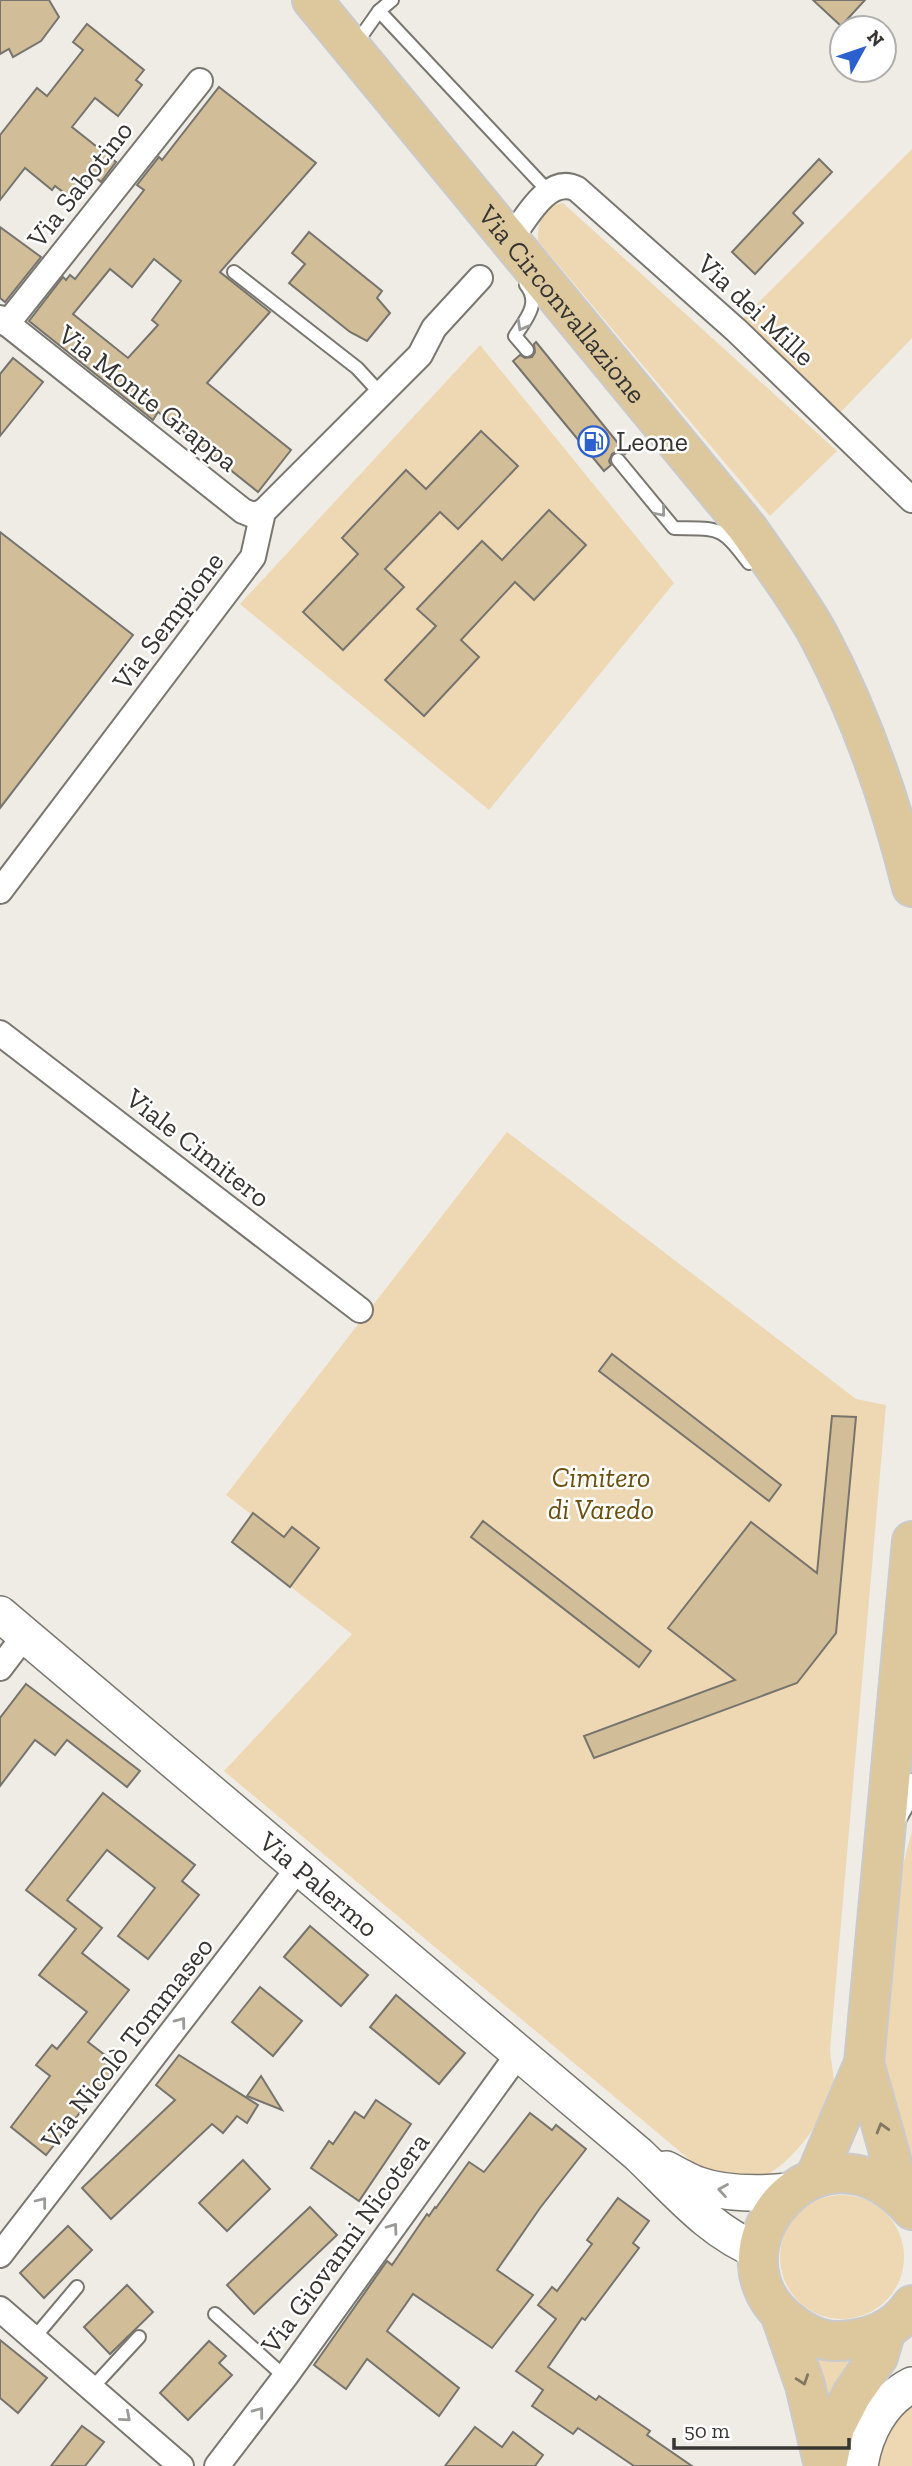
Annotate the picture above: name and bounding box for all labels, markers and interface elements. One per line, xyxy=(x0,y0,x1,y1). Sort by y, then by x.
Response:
north arrow xyxy=(828,14,898,84)
text: N xyxy=(862,25,889,51)
street label: Via Sabotino xyxy=(20,114,140,255)
street label: Via Circonvallazione xyxy=(471,198,654,410)
street label: Via dei Mille xyxy=(690,247,822,373)
street label: Via Monte Grappa xyxy=(51,317,245,479)
one-way arrow xyxy=(516,318,530,331)
fuel station icon: Leone xyxy=(576,424,610,458)
place label: Leone xyxy=(616,425,688,458)
one-way arrow xyxy=(653,505,666,517)
street label: Via Sempione xyxy=(105,545,231,697)
street label: Viale Cimitero xyxy=(119,1081,277,1214)
park label: Cimitero di Varedo xyxy=(548,1461,654,1526)
street label: Via Palermo xyxy=(252,1824,385,1944)
street label: Via Nicolò Tommaseo xyxy=(33,1930,220,2156)
one-way arrow xyxy=(173,2017,186,2029)
one-way arrow xyxy=(875,2122,890,2134)
street label: Via Giovanni Nicotera xyxy=(253,2126,436,2361)
one-way arrow xyxy=(717,2183,729,2198)
one-way arrow xyxy=(34,2197,47,2209)
one-way arrow xyxy=(385,2223,397,2236)
one-way arrow xyxy=(795,2374,809,2386)
scale bar xyxy=(674,2406,849,2450)
one-way arrow xyxy=(250,2407,263,2419)
one-way arrow xyxy=(118,2409,131,2421)
text: 50 m xyxy=(684,2418,730,2443)

